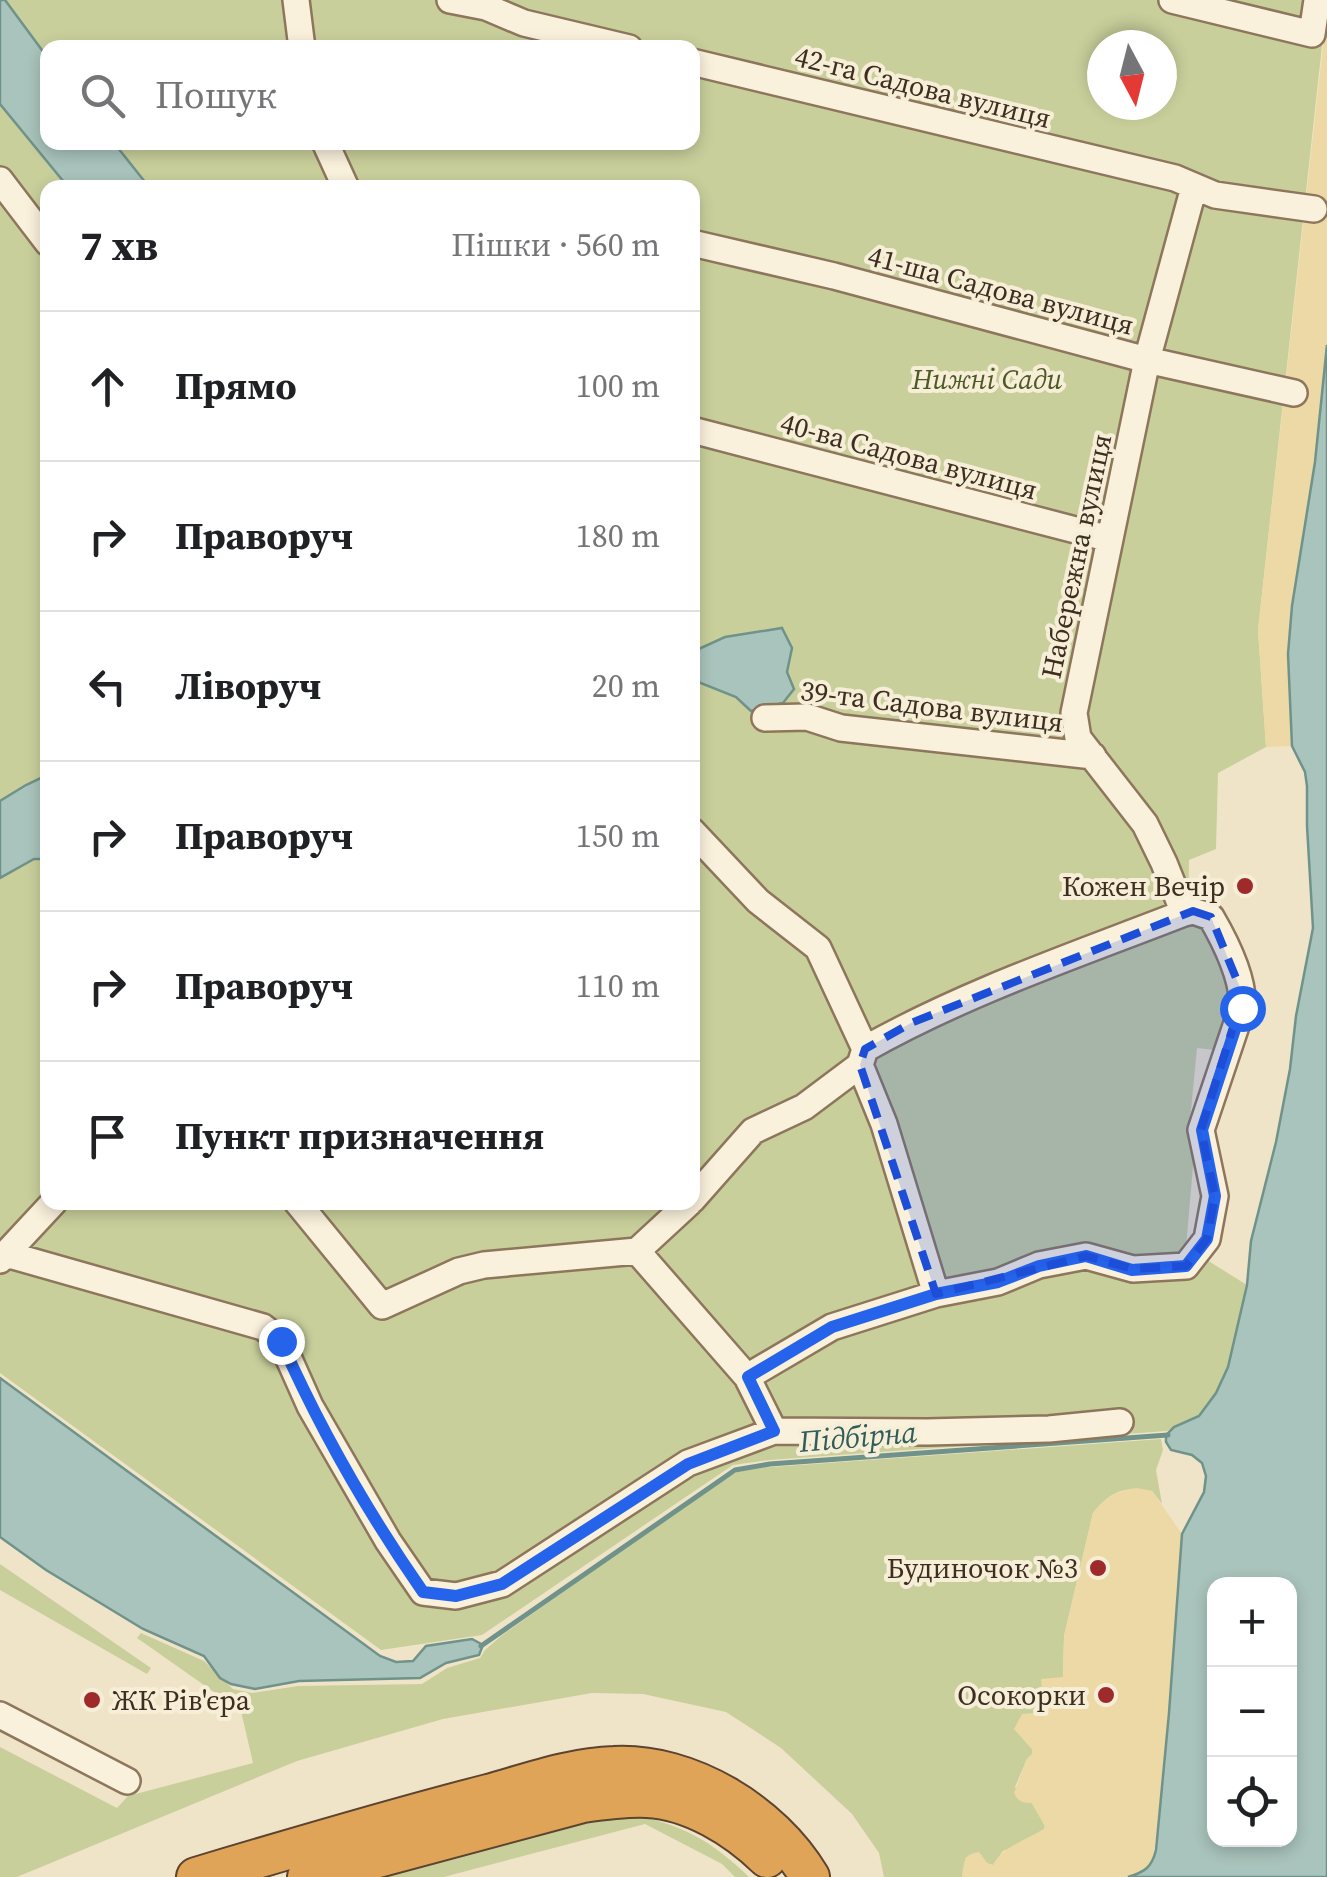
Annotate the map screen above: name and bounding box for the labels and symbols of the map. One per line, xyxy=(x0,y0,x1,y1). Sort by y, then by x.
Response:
north arrow xyxy=(1087,30,1177,120)
street label: 42-га Садова вулиця xyxy=(791,37,1055,137)
street label: 41-ша Садова вулиця xyxy=(864,236,1138,344)
park label: Нижні Сади xyxy=(911,360,1062,398)
street label: 40-ва Садова вулиця xyxy=(776,403,1042,509)
street label: Набережна вулиця xyxy=(1032,430,1120,682)
street label: 39-та Садова вулиця xyxy=(798,671,1066,741)
place label: Кожен Вечір xyxy=(1062,867,1225,905)
marker: Кожен Вечір xyxy=(1234,875,1256,897)
route start xyxy=(1220,986,1266,1032)
route end xyxy=(259,1319,305,1365)
water label: Підбірна xyxy=(796,1411,919,1462)
place label: Будиночок №3 xyxy=(887,1549,1078,1587)
marker: Будиночок №3 xyxy=(1087,1557,1109,1579)
place label: Осокорки xyxy=(957,1676,1086,1714)
place label: ЖК Рів'єра xyxy=(112,1681,251,1719)
marker: Осокорки xyxy=(1095,1684,1117,1706)
marker: ЖК Рів'єра xyxy=(81,1689,103,1711)

